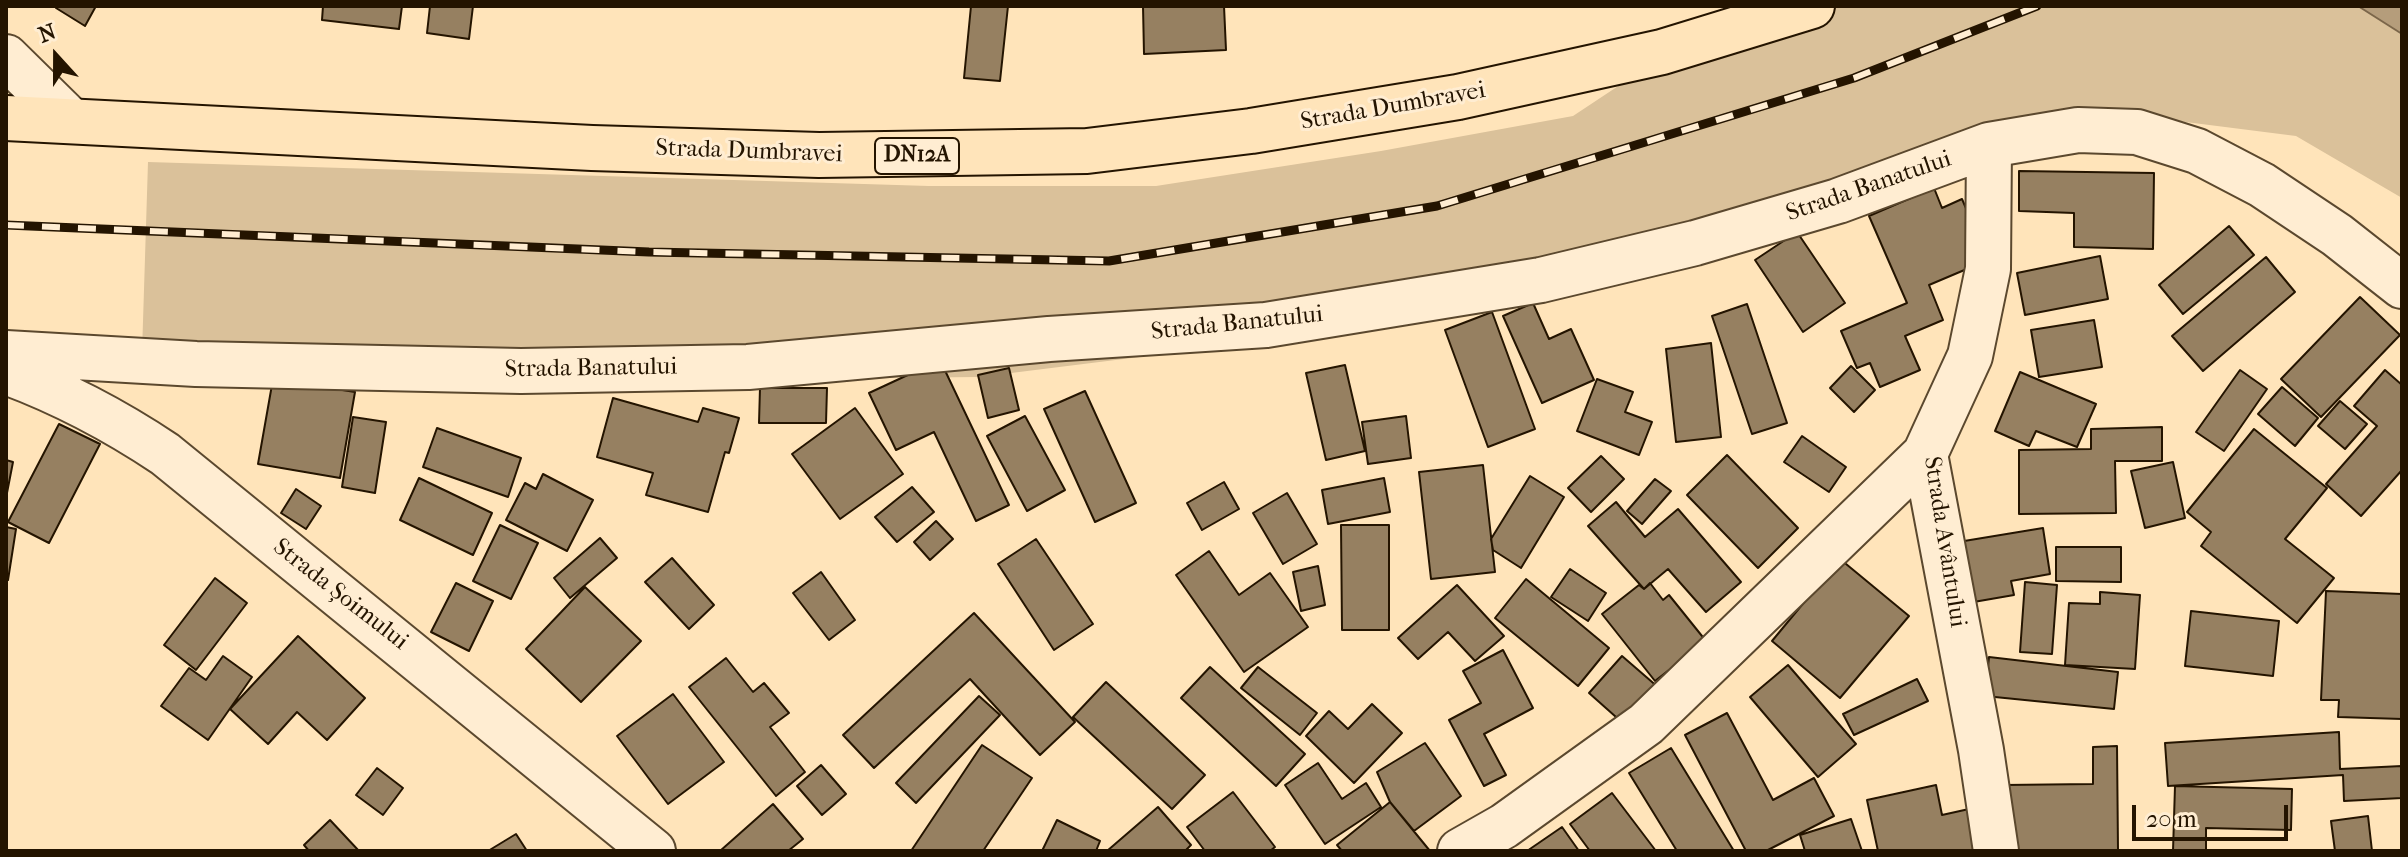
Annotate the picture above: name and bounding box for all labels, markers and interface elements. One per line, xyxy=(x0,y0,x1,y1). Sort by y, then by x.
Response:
north arrow xyxy=(16,16,96,96)
text: N xyxy=(35,18,60,49)
street label: Strada Dumbravei xyxy=(1298,77,1488,137)
street label: Strada Dumbravei xyxy=(655,134,843,170)
road number: DN12A xyxy=(875,138,959,174)
street label: Strada Banatului xyxy=(1783,145,1955,229)
street label: Strada Banatului xyxy=(1150,301,1324,347)
street label: Strada Banatului xyxy=(504,353,678,385)
street label: Strada Avântului xyxy=(1916,455,1972,629)
street label: Strada Șoimului xyxy=(267,533,413,657)
scale bar xyxy=(2136,789,2292,839)
text: 20 m xyxy=(2146,805,2197,833)

